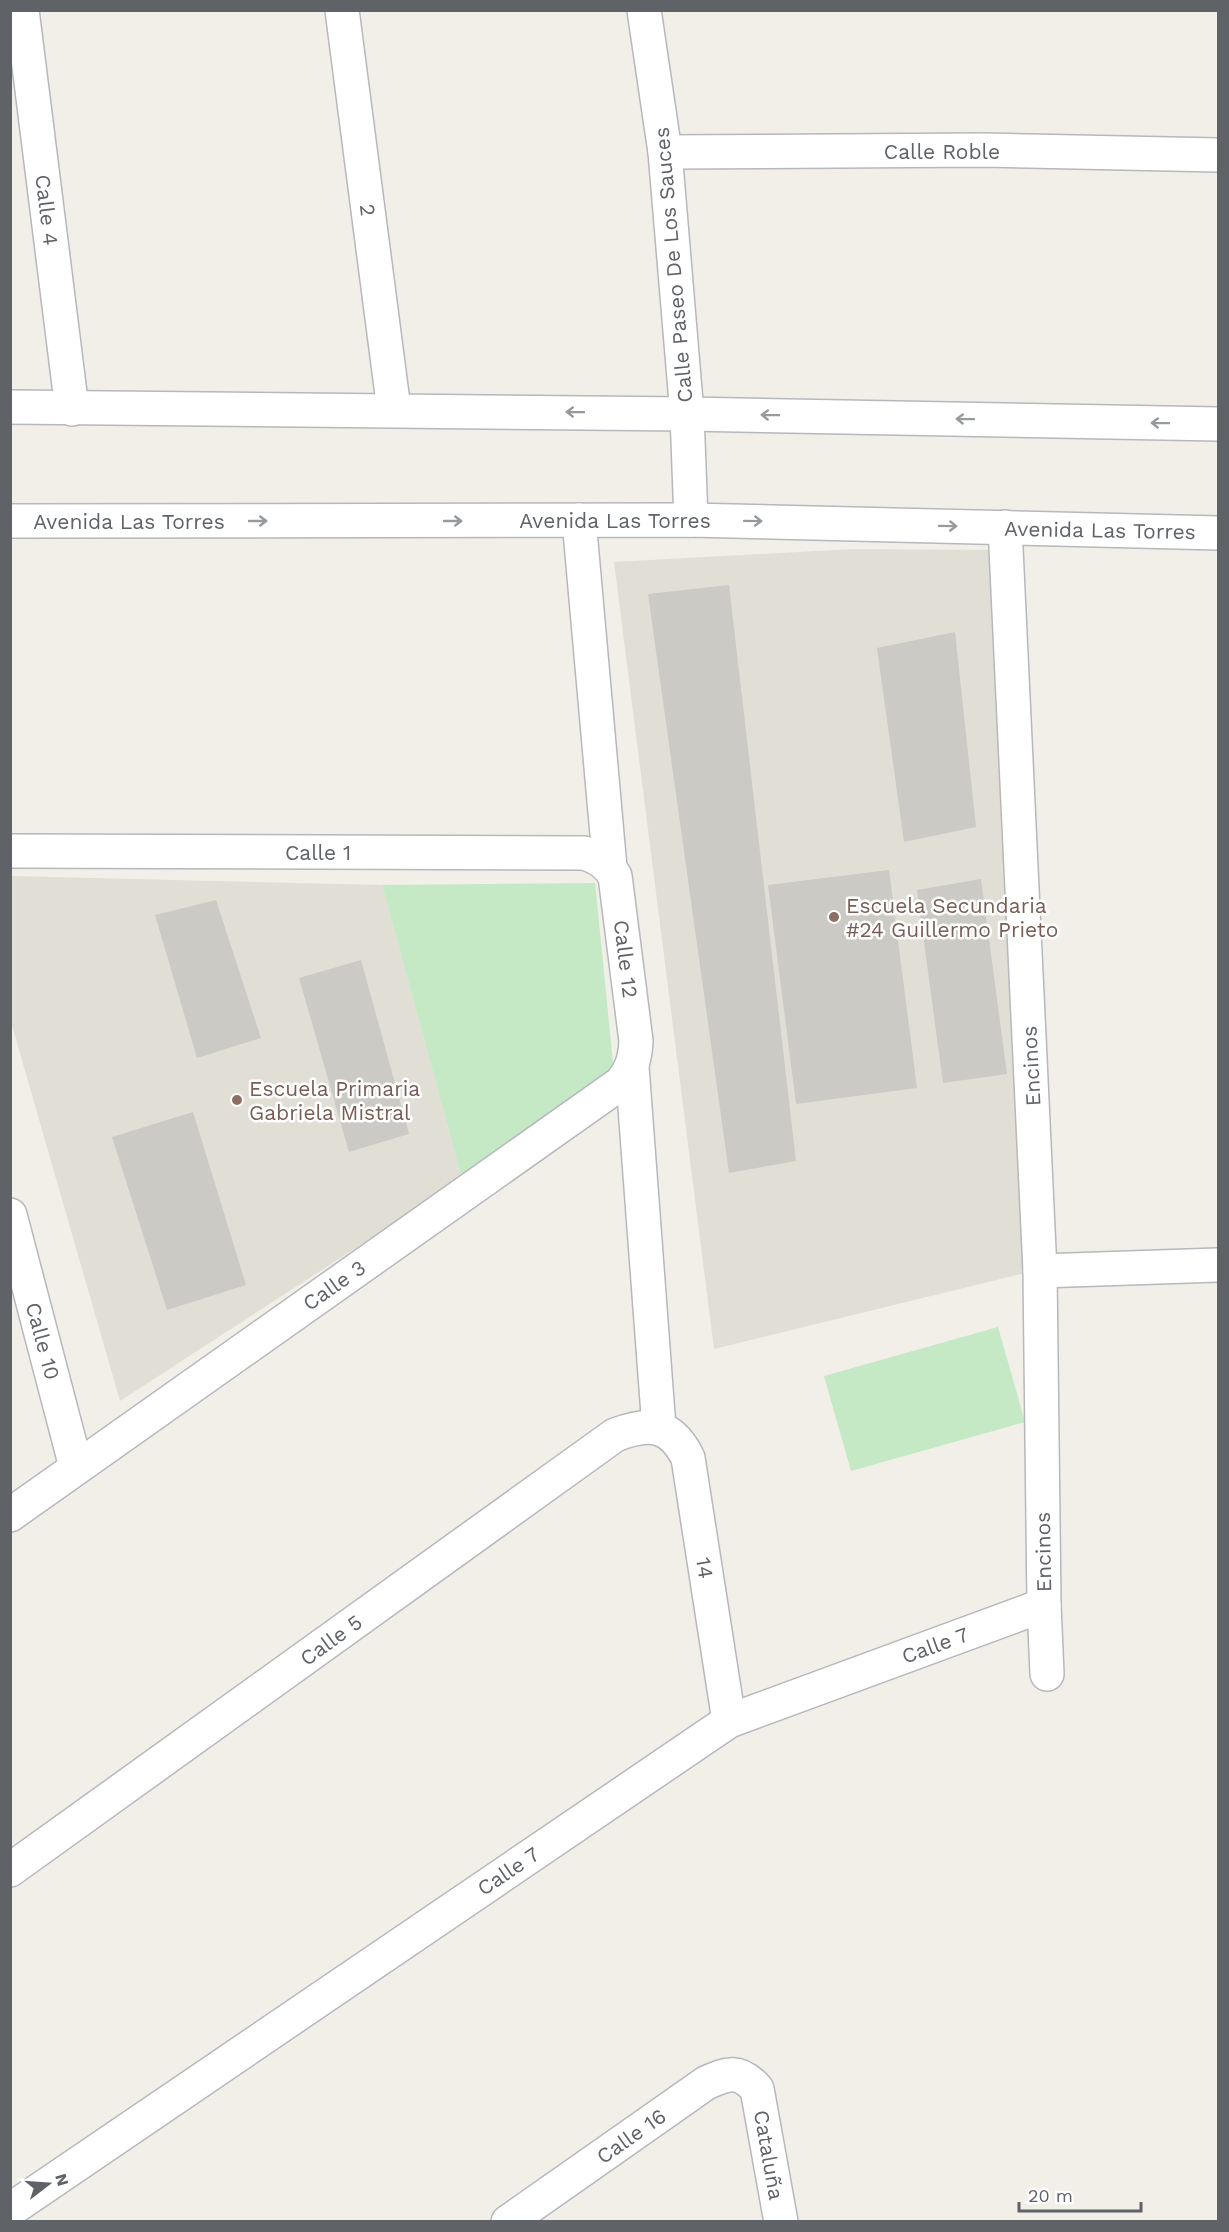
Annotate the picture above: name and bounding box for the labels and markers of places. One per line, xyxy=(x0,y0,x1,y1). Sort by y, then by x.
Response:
place label: Escuela Secundaria #24 Guillermo Prieto xyxy=(846,893,1058,942)
marker: Escuela Secundaria #24 Guillermo Prieto xyxy=(827,910,841,924)
place label: Escuela Primaria Gabriela Mistral xyxy=(249,1076,420,1125)
marker: Escuela Primaria Gabriela Mistral xyxy=(230,1093,244,1107)

